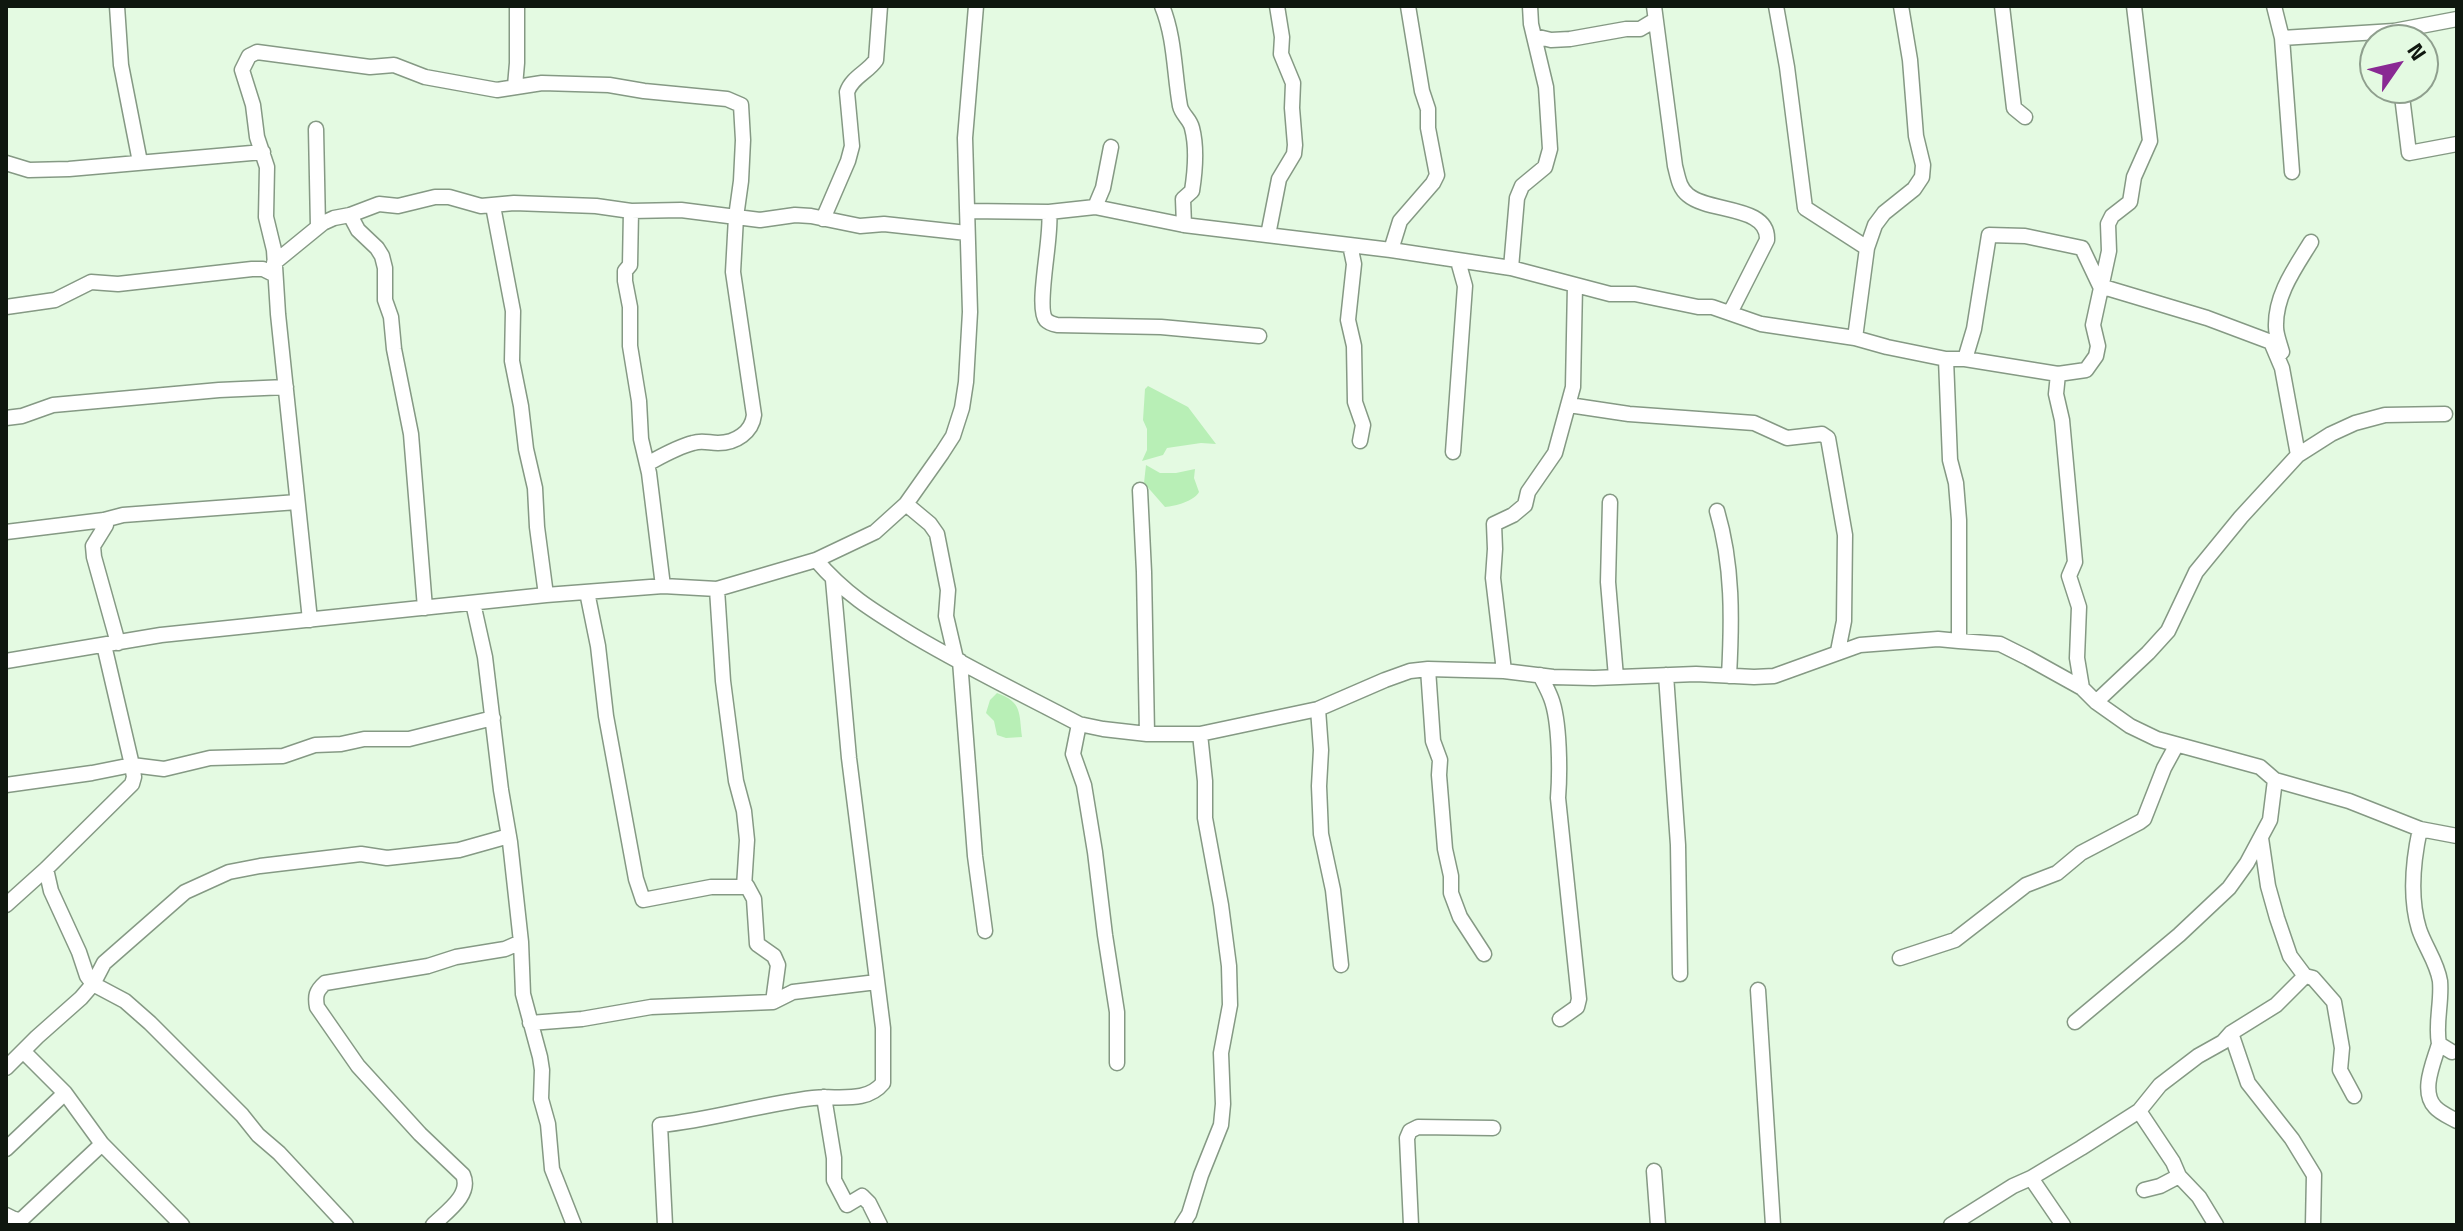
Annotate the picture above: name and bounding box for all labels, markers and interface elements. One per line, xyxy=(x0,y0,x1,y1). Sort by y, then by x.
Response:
north arrow xyxy=(2359,24,2439,104)
text: N xyxy=(2399,36,2436,68)

